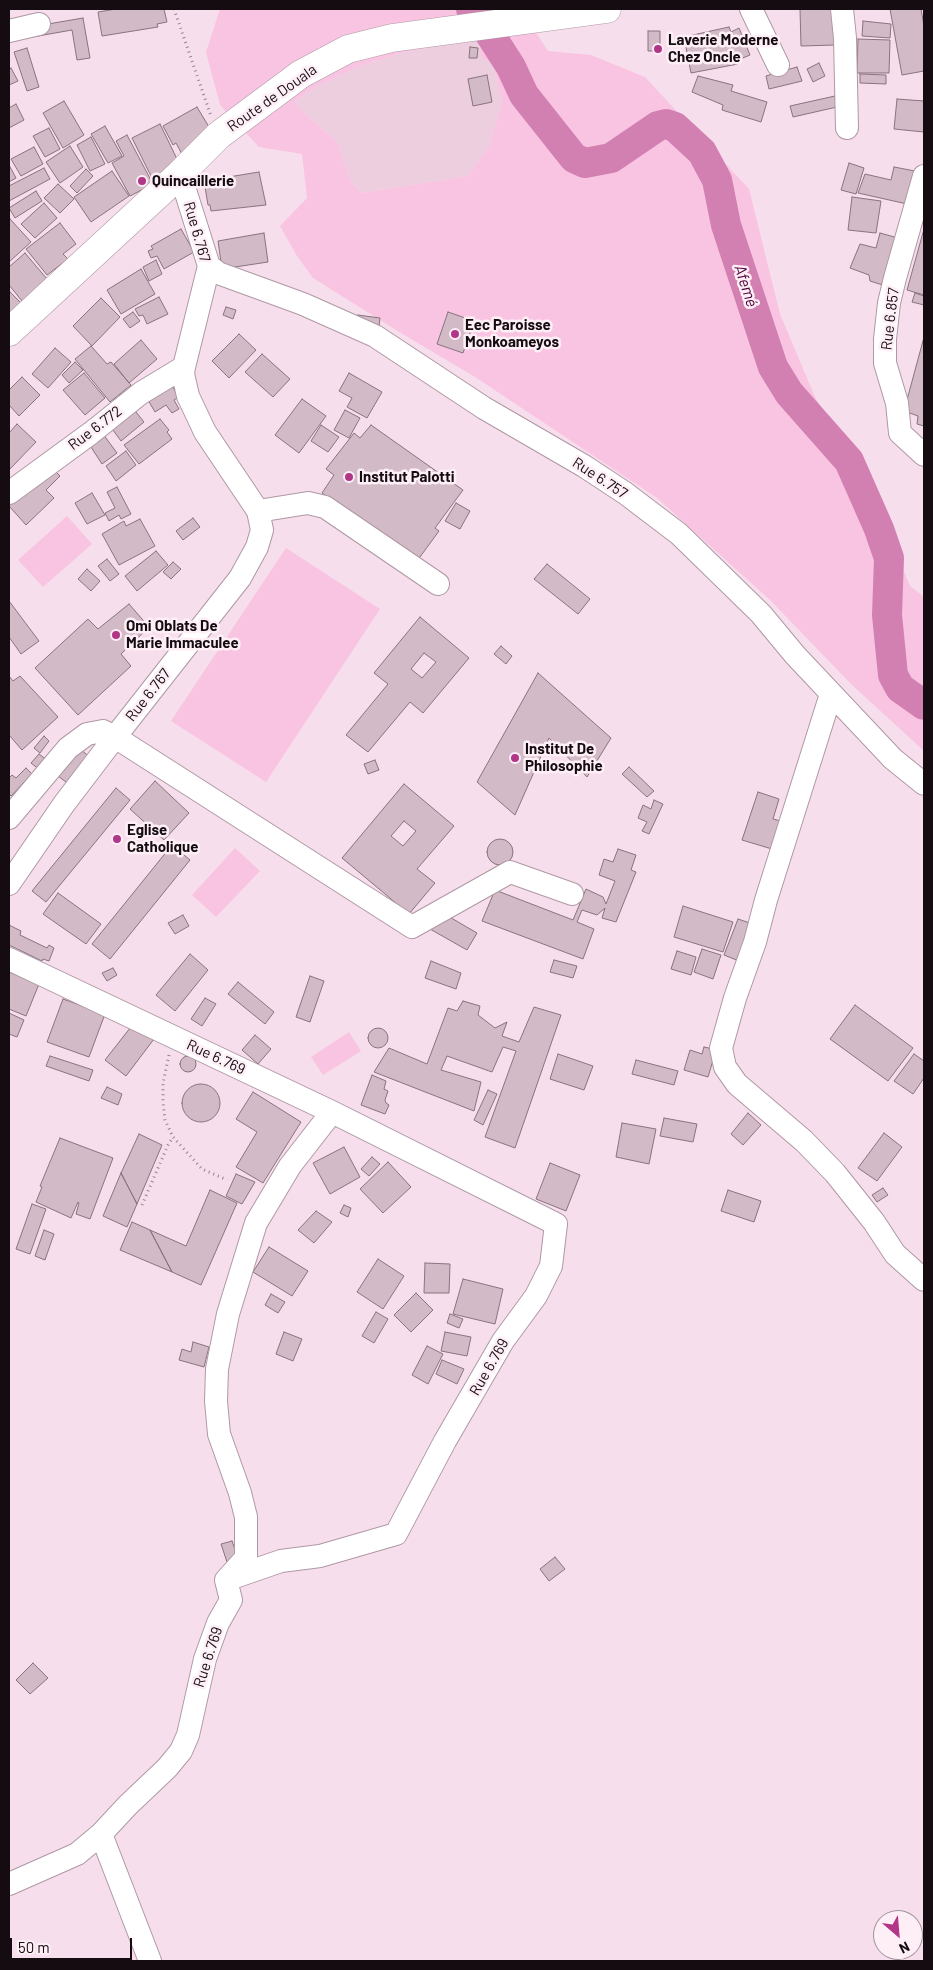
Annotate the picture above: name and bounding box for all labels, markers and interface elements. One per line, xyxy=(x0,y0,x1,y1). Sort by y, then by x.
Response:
place label: Laverie Moderne Chez Oncle xyxy=(668,31,778,66)
marker: Laverie Moderne Chez Oncle xyxy=(652,43,664,55)
street label: Route de Douala xyxy=(224,61,320,135)
place label: Quincaillerie xyxy=(152,172,234,190)
marker: Quincaillerie xyxy=(136,175,148,187)
street label: Rue 6.767 xyxy=(180,200,214,264)
water label: Afemé xyxy=(730,262,762,310)
street label: Rue 6.857 xyxy=(877,287,903,351)
place label: Eec Paroisse Monkoameyos xyxy=(465,316,559,351)
marker: Eec Paroisse Monkoameyos xyxy=(449,328,461,340)
street label: Rue 6.772 xyxy=(65,402,125,454)
street label: Rue 6.757 xyxy=(569,454,631,502)
place label: Institut Palotti xyxy=(359,468,455,486)
marker: Institut Palotti xyxy=(343,471,355,483)
place label: Omi Oblats De Marie Immaculee xyxy=(126,617,239,652)
marker: Omi Oblats De Marie Immaculee xyxy=(110,629,122,641)
street label: Rue 6.767 xyxy=(122,665,174,725)
place label: Institut De Philosophie xyxy=(525,740,603,775)
marker: Institut De Philosophie xyxy=(509,752,521,764)
place label: Eglise Catholique xyxy=(127,821,198,856)
marker: Eglise Catholique xyxy=(111,833,123,845)
street label: Rue 6.769 xyxy=(184,1036,248,1078)
street label: Rue 6.769 xyxy=(466,1335,512,1399)
street label: Rue 6.769 xyxy=(190,1624,226,1690)
north arrow xyxy=(873,1910,923,1960)
scale bar xyxy=(12,1928,135,1960)
text: 50 m xyxy=(18,1938,50,1956)
text: N xyxy=(897,1938,913,1958)

